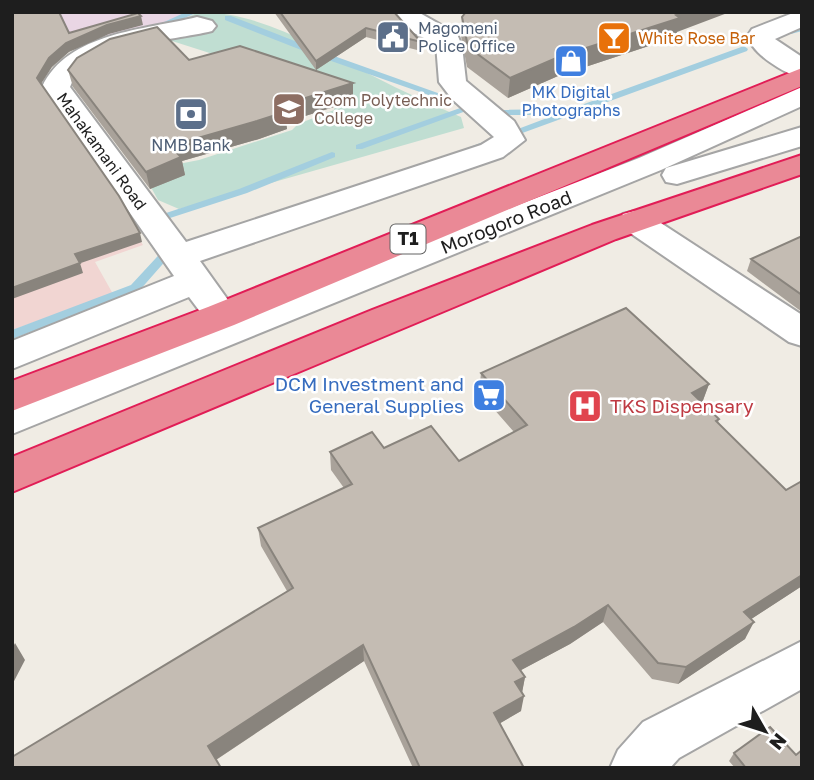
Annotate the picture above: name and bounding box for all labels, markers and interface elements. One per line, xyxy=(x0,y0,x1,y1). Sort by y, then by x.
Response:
public building icon: Magomeni Police Office xyxy=(374,18,412,56)
place label: Magomeni Police Office xyxy=(418,18,515,56)
bar icon: White Rose Bar xyxy=(595,19,633,57)
place label: White Rose Bar xyxy=(638,28,755,48)
shop icon: MK Digital Photographs xyxy=(552,42,590,80)
place label: MK Digital Photographs xyxy=(521,82,621,120)
street label: Mahakamani Road xyxy=(53,88,151,214)
school or university icon: Zoom Polytechnic College xyxy=(270,90,308,128)
place label: Zoom Polytechnic College xyxy=(314,90,452,128)
bank icon: NMB Bank xyxy=(172,95,210,133)
place label: NMB Bank xyxy=(151,135,231,155)
street label: Morogoro Road xyxy=(437,185,575,258)
road number: T1 xyxy=(390,225,426,254)
place label: DCM Investment and General Supplies xyxy=(275,372,464,417)
supermarket icon: DCM Investment and General Supplies xyxy=(470,376,508,414)
hospital icon: TKS Dispensary xyxy=(566,387,604,425)
place label: TKS Dispensary xyxy=(610,394,754,417)
north arrow xyxy=(730,696,800,766)
text: N xyxy=(765,729,792,755)

